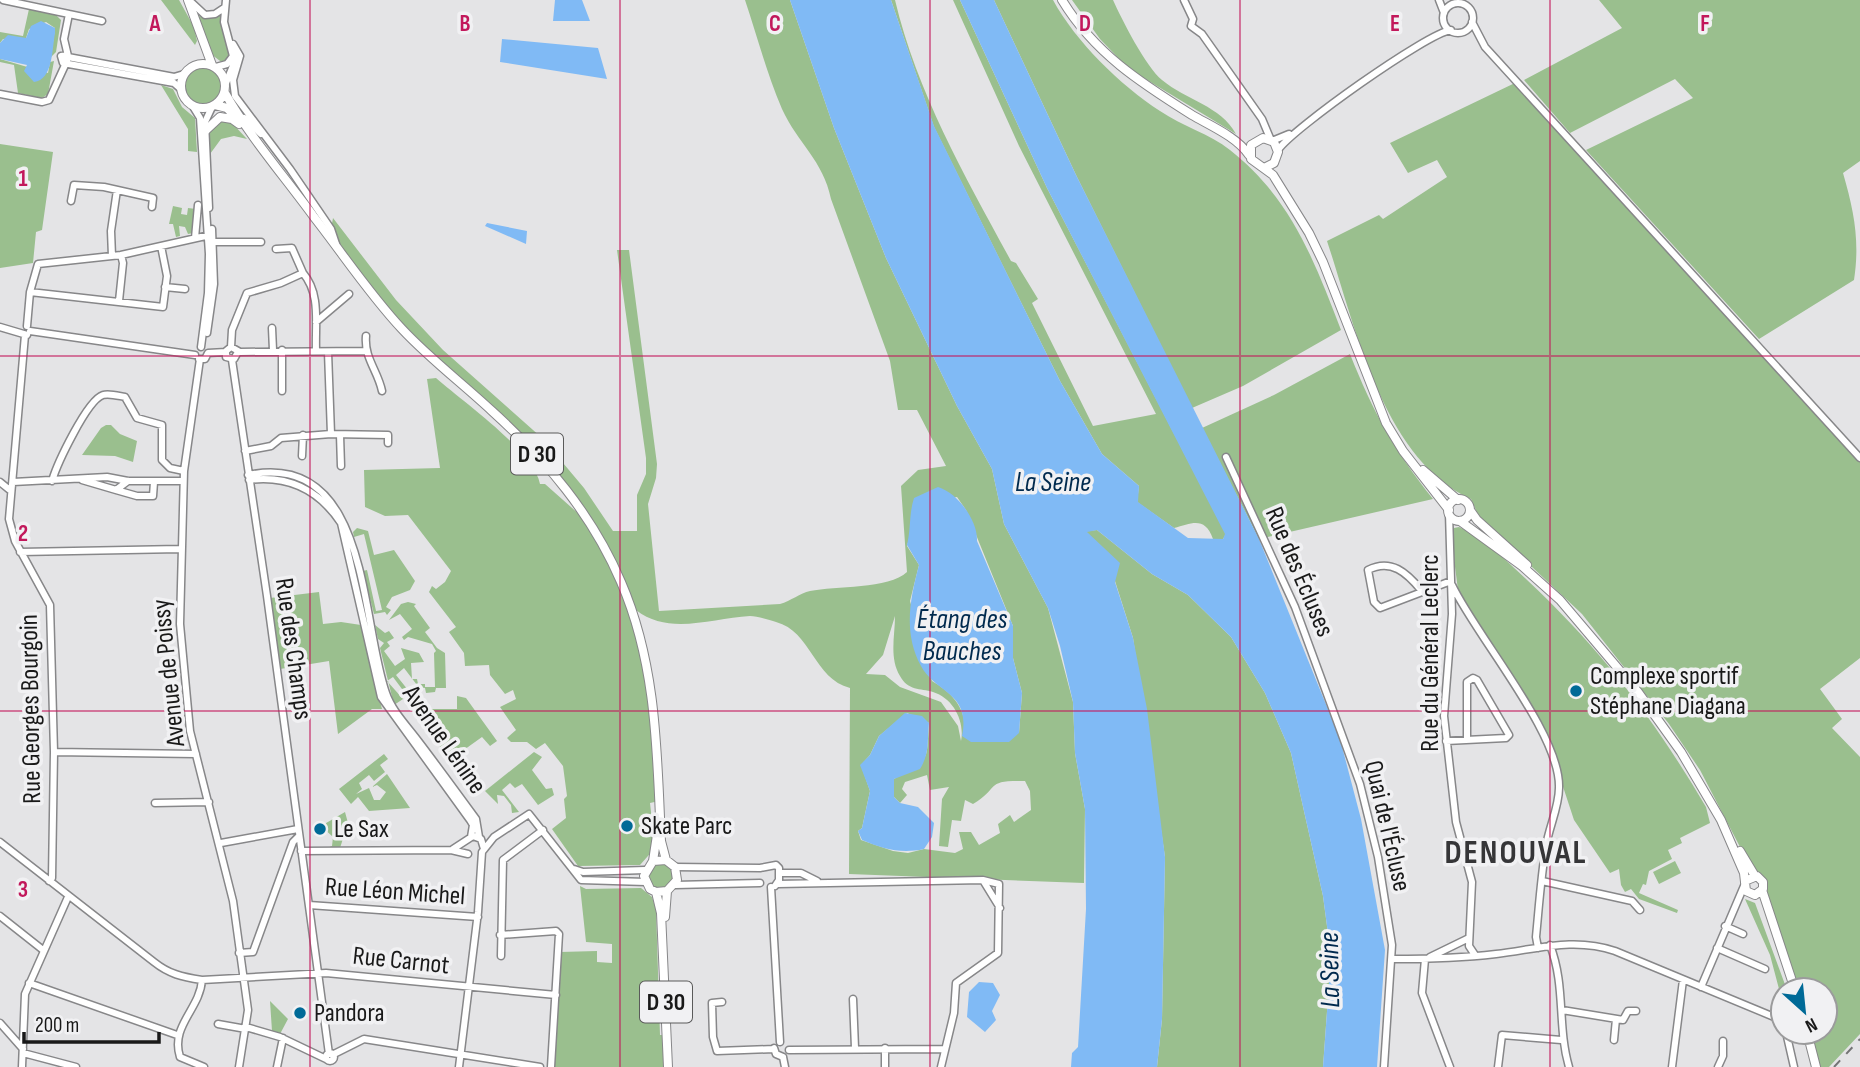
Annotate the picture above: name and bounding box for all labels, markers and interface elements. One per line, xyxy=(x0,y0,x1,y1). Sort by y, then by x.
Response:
text: A xyxy=(149,10,162,38)
text: B xyxy=(460,10,471,38)
text: C xyxy=(769,10,781,38)
text: D xyxy=(1079,10,1091,38)
text: E xyxy=(1390,10,1400,38)
text: F xyxy=(1700,10,1710,38)
text: 1 xyxy=(18,165,28,193)
road number: D 30 xyxy=(511,434,563,475)
water label: La Seine xyxy=(1015,466,1091,499)
street label: Rue des Écluses xyxy=(1258,502,1340,642)
text: 2 xyxy=(18,520,28,548)
street label: Rue du Général Leclerc xyxy=(1415,554,1446,752)
street label: Rue des Champs xyxy=(268,576,318,722)
street label: Avenue de Poissy xyxy=(146,598,192,749)
water label: Étang des Bauches xyxy=(917,603,1007,668)
street label: Rue Georges Bourgoin xyxy=(14,614,48,804)
place label: Complexe sportif Stéphane Diagana xyxy=(1590,661,1746,722)
street label: Avenue Lénine xyxy=(395,679,493,800)
marker: Complexe sportif Stéphane Diagana xyxy=(1568,683,1584,699)
street label: Quai de l'Écluse xyxy=(1357,757,1417,895)
place label: Skate Parc xyxy=(641,811,732,842)
place label: Le Sax xyxy=(334,814,389,845)
marker: Skate Parc xyxy=(619,818,635,834)
marker: Le Sax xyxy=(312,821,328,837)
district label: DENOUVAL xyxy=(1444,833,1588,873)
street label: Rue Léon Michel xyxy=(324,872,466,912)
text: 3 xyxy=(18,876,28,904)
water label: La Seine xyxy=(1313,932,1347,1008)
street label: Rue Carnot xyxy=(351,941,451,981)
north arrow xyxy=(1769,976,1839,1046)
road number: D 30 xyxy=(640,982,692,1022)
place label: Pandora xyxy=(314,998,384,1029)
scale bar xyxy=(24,1000,159,1044)
marker: Pandora xyxy=(292,1005,308,1021)
text: N xyxy=(1801,1012,1821,1037)
text: 200 m xyxy=(35,1013,79,1038)

